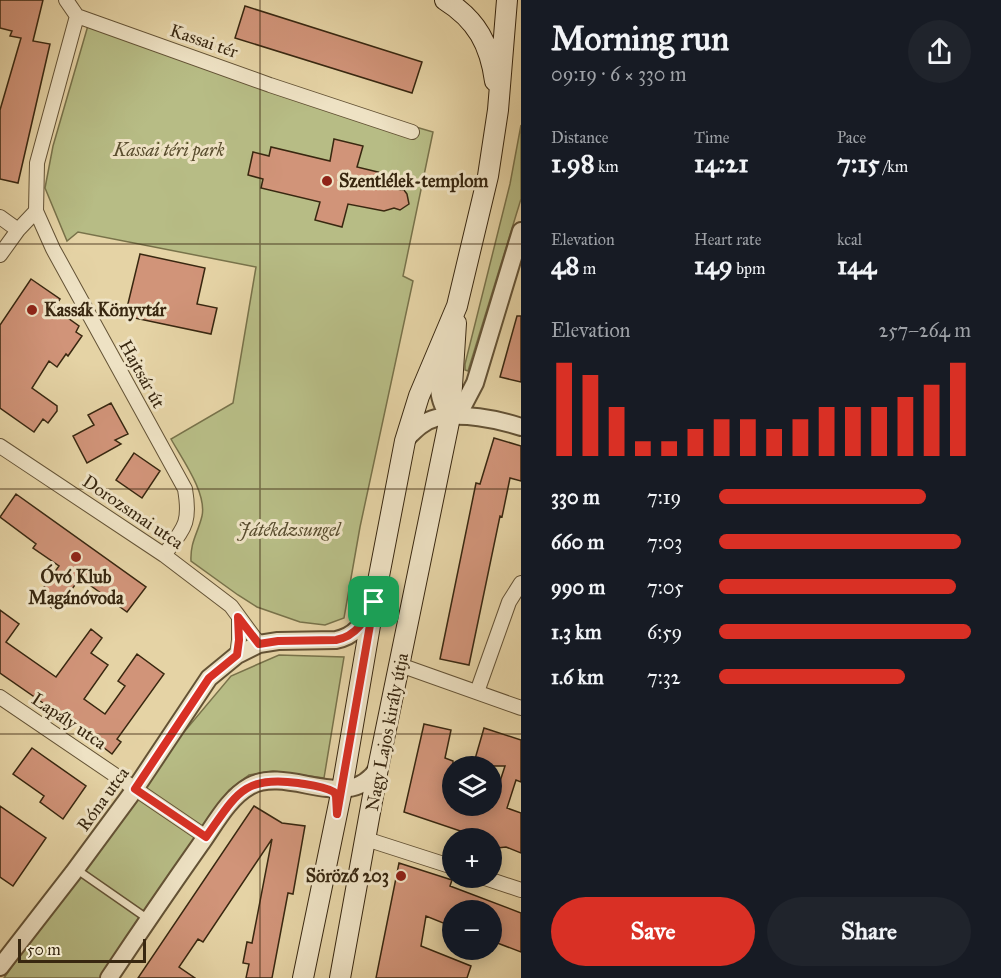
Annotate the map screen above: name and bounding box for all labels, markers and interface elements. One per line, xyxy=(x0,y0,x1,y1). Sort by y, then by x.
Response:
street label: Kassai tér xyxy=(167,19,241,63)
text: Morning run xyxy=(551,19,729,59)
button: share xyxy=(908,20,971,83)
text: 09:19 · 6 × 330 m xyxy=(551,62,687,86)
text: Distance xyxy=(551,128,608,147)
text: Time xyxy=(694,128,729,147)
text: Pace xyxy=(837,128,866,147)
park label: Kassai téri park xyxy=(112,139,225,162)
text: 1.98 xyxy=(551,147,594,179)
text: 14:21 xyxy=(694,147,748,179)
text: 7:15 xyxy=(837,147,880,179)
text: km xyxy=(594,157,619,176)
text: /km xyxy=(880,157,908,176)
place label: Szentlélek-templom xyxy=(339,170,489,193)
marker: Szentlélek-templom xyxy=(320,174,334,188)
text: Elevation xyxy=(551,230,615,249)
text: Heart rate xyxy=(694,230,761,249)
text: kcal xyxy=(837,230,862,249)
text: 48 xyxy=(551,249,579,281)
text: 149 xyxy=(694,249,733,281)
text: 144 xyxy=(837,249,876,281)
text: m xyxy=(579,259,596,278)
text: bpm xyxy=(733,259,765,278)
place label: Kassák Könyvtár xyxy=(44,299,168,322)
marker: Kassák Könyvtár xyxy=(25,303,39,317)
text: Elevation xyxy=(551,318,630,342)
text: 257–264 m xyxy=(878,318,971,342)
street label: Hajtsár út xyxy=(114,336,170,413)
street label: Dorozsmai utca xyxy=(78,470,188,554)
text: 330 m xyxy=(551,485,600,509)
text: 7:19 xyxy=(647,485,681,509)
park label: Játékdzsungel xyxy=(237,519,343,541)
text: 660 m xyxy=(551,530,604,554)
text: 7:03 xyxy=(647,530,682,554)
marker: Óvó Klub Magánóvoda xyxy=(69,550,83,564)
place label: Óvó Klub Magánóvoda xyxy=(28,563,124,610)
text: 990 m xyxy=(551,575,605,599)
text: 7:05 xyxy=(647,575,684,599)
pin xyxy=(348,576,399,627)
icon: arrive xyxy=(357,585,390,618)
text: 1.3 km xyxy=(551,620,601,644)
text: 6:59 xyxy=(647,620,682,644)
street label: Nagy Lajos király útja xyxy=(361,651,414,813)
text: 1.6 km xyxy=(551,665,604,689)
text: 7:32 xyxy=(647,665,681,689)
street label: Lapály utca xyxy=(27,688,111,754)
map controls xyxy=(442,756,502,960)
button: layers xyxy=(442,756,502,816)
street label: Róna utca xyxy=(72,762,134,835)
button: + xyxy=(442,828,502,888)
place label: Söröző 203 xyxy=(306,865,389,888)
marker: Söröző 203 xyxy=(394,869,408,883)
button: Save xyxy=(551,897,755,966)
button: Share xyxy=(767,897,971,966)
button: − xyxy=(442,900,502,960)
scale bar xyxy=(18,936,146,964)
text: 50 m xyxy=(27,940,61,959)

